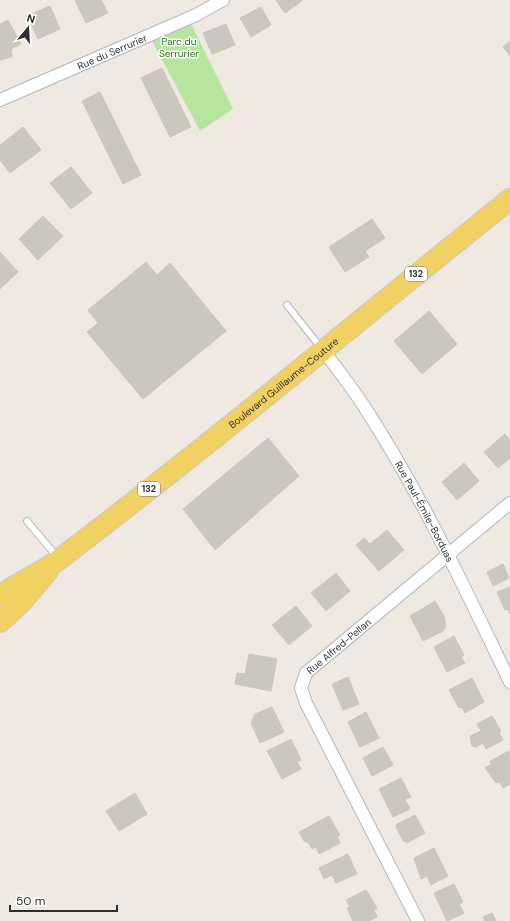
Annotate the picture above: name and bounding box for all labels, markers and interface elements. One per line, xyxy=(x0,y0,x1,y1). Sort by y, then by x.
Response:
north arrow xyxy=(8,8,48,48)
text: N xyxy=(25,11,37,26)
street label: Rue du Serrurier xyxy=(75,30,149,72)
park label: Parc du Serrurier xyxy=(159,35,199,60)
road number: 132 xyxy=(405,267,427,281)
street label: Boulevard Guillaume-Couture xyxy=(226,334,341,431)
street label: Rue Paul-Émile-Borduas xyxy=(392,458,457,564)
road number: 132 xyxy=(138,482,160,496)
street label: Rue Alfred-Pellan xyxy=(304,615,374,677)
scale bar xyxy=(10,887,117,913)
text: 50 m xyxy=(16,893,45,909)

